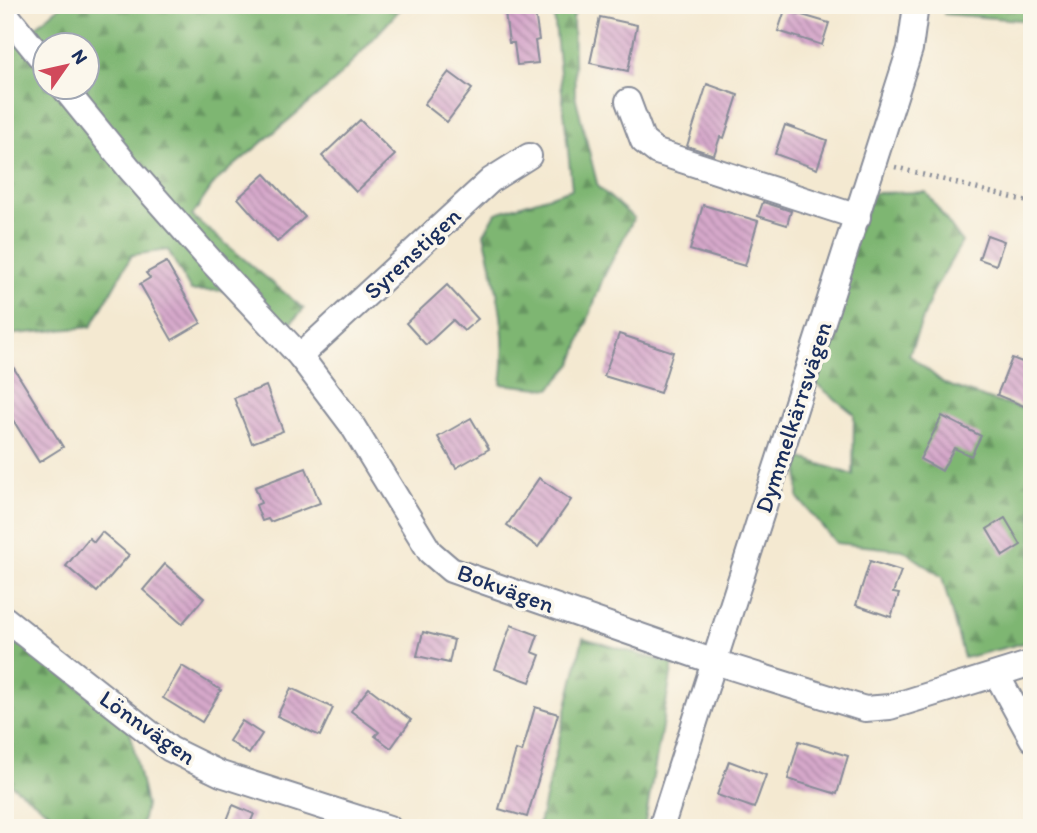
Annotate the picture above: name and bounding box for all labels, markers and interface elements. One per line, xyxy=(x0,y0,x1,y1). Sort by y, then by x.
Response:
north arrow xyxy=(32,32,102,102)
text: N xyxy=(67,45,93,69)
street label: Syrenstigen xyxy=(358,201,467,305)
street label: Dymmelkärrsvägen xyxy=(748,317,838,516)
street label: Bokvägen xyxy=(454,557,559,619)
street label: Lönnvägen xyxy=(94,683,202,771)

